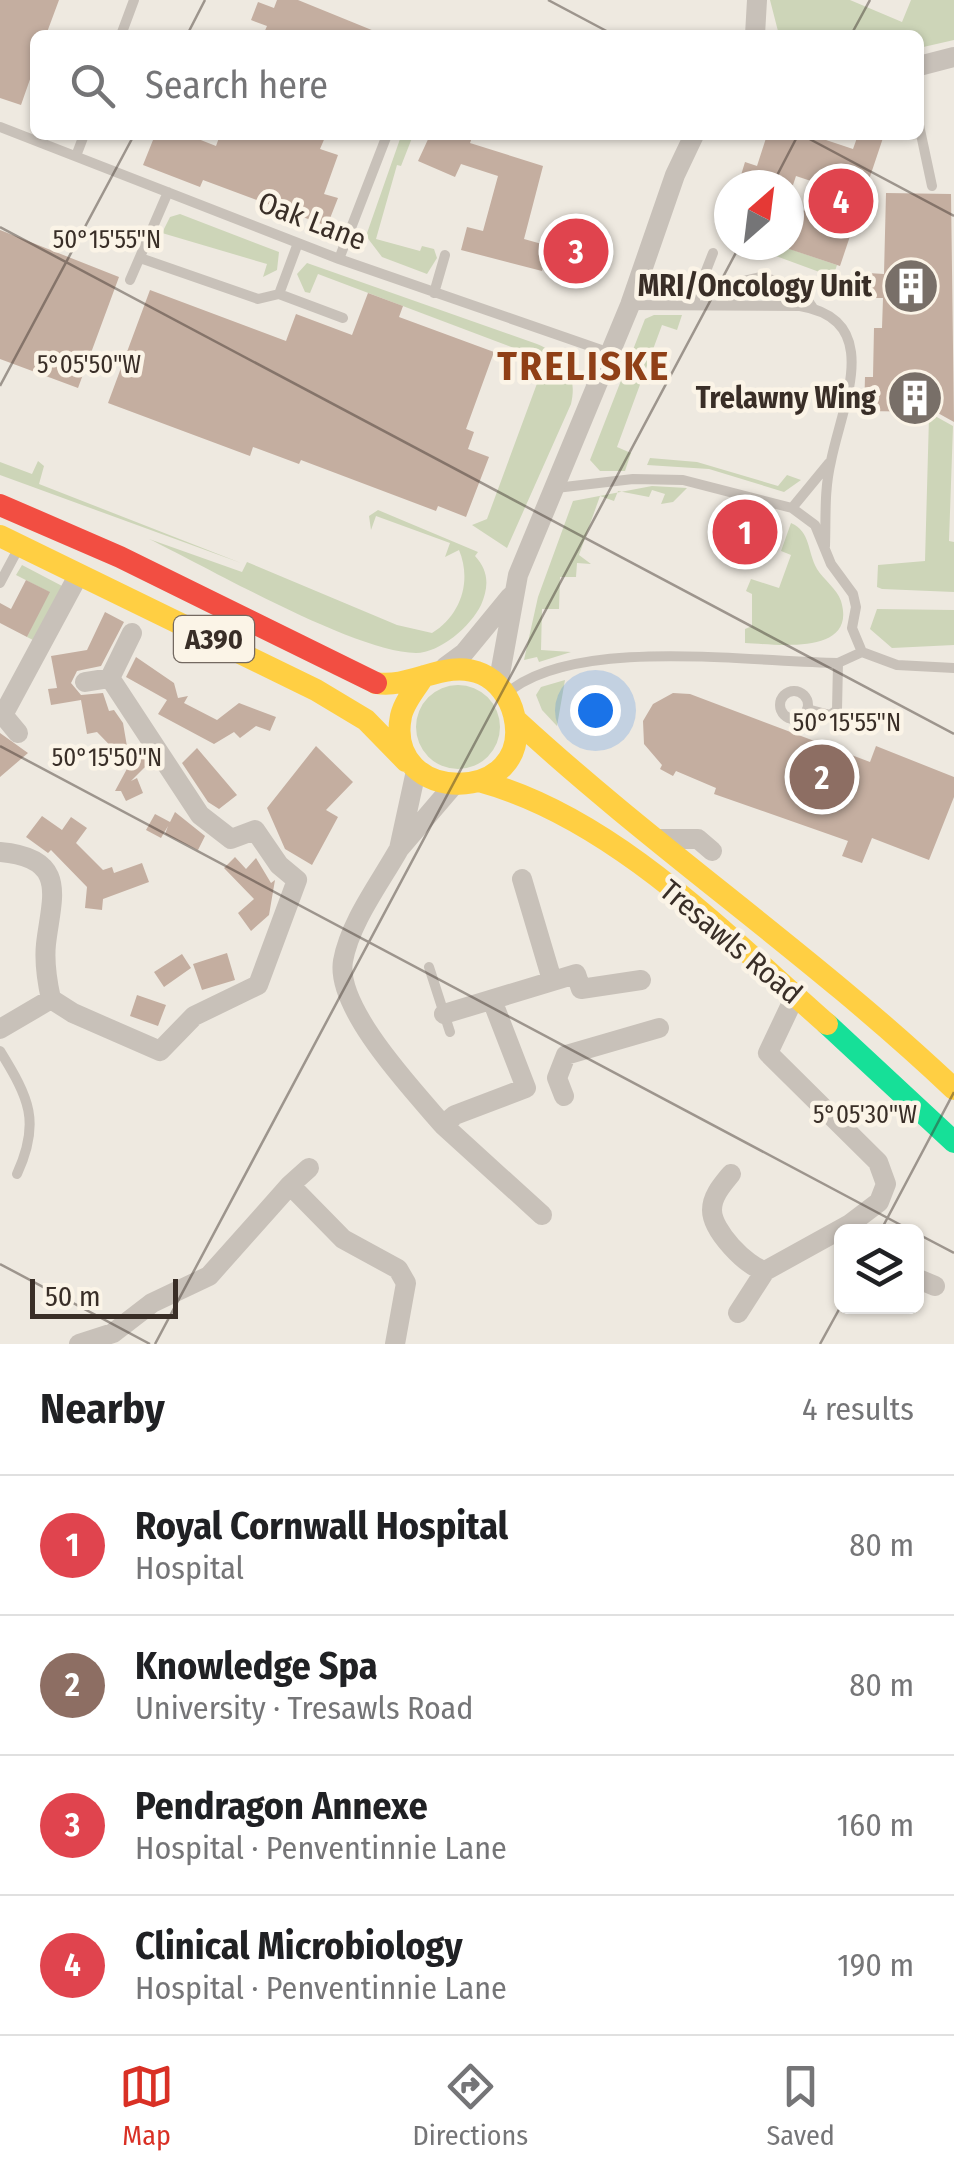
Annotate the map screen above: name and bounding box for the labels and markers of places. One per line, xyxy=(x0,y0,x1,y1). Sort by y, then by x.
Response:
pin: 4 xyxy=(808,164,874,238)
pin: 3 xyxy=(544,214,608,288)
building icon: MRI/Oncology Unit xyxy=(881,256,941,316)
place label: MRI/Oncology Unit xyxy=(638,268,872,304)
building icon: Trelawny Wing xyxy=(885,368,945,428)
place label: Trelawny Wing xyxy=(696,380,876,416)
pin: 1 xyxy=(712,494,778,570)
pin: 2 xyxy=(790,740,854,814)

